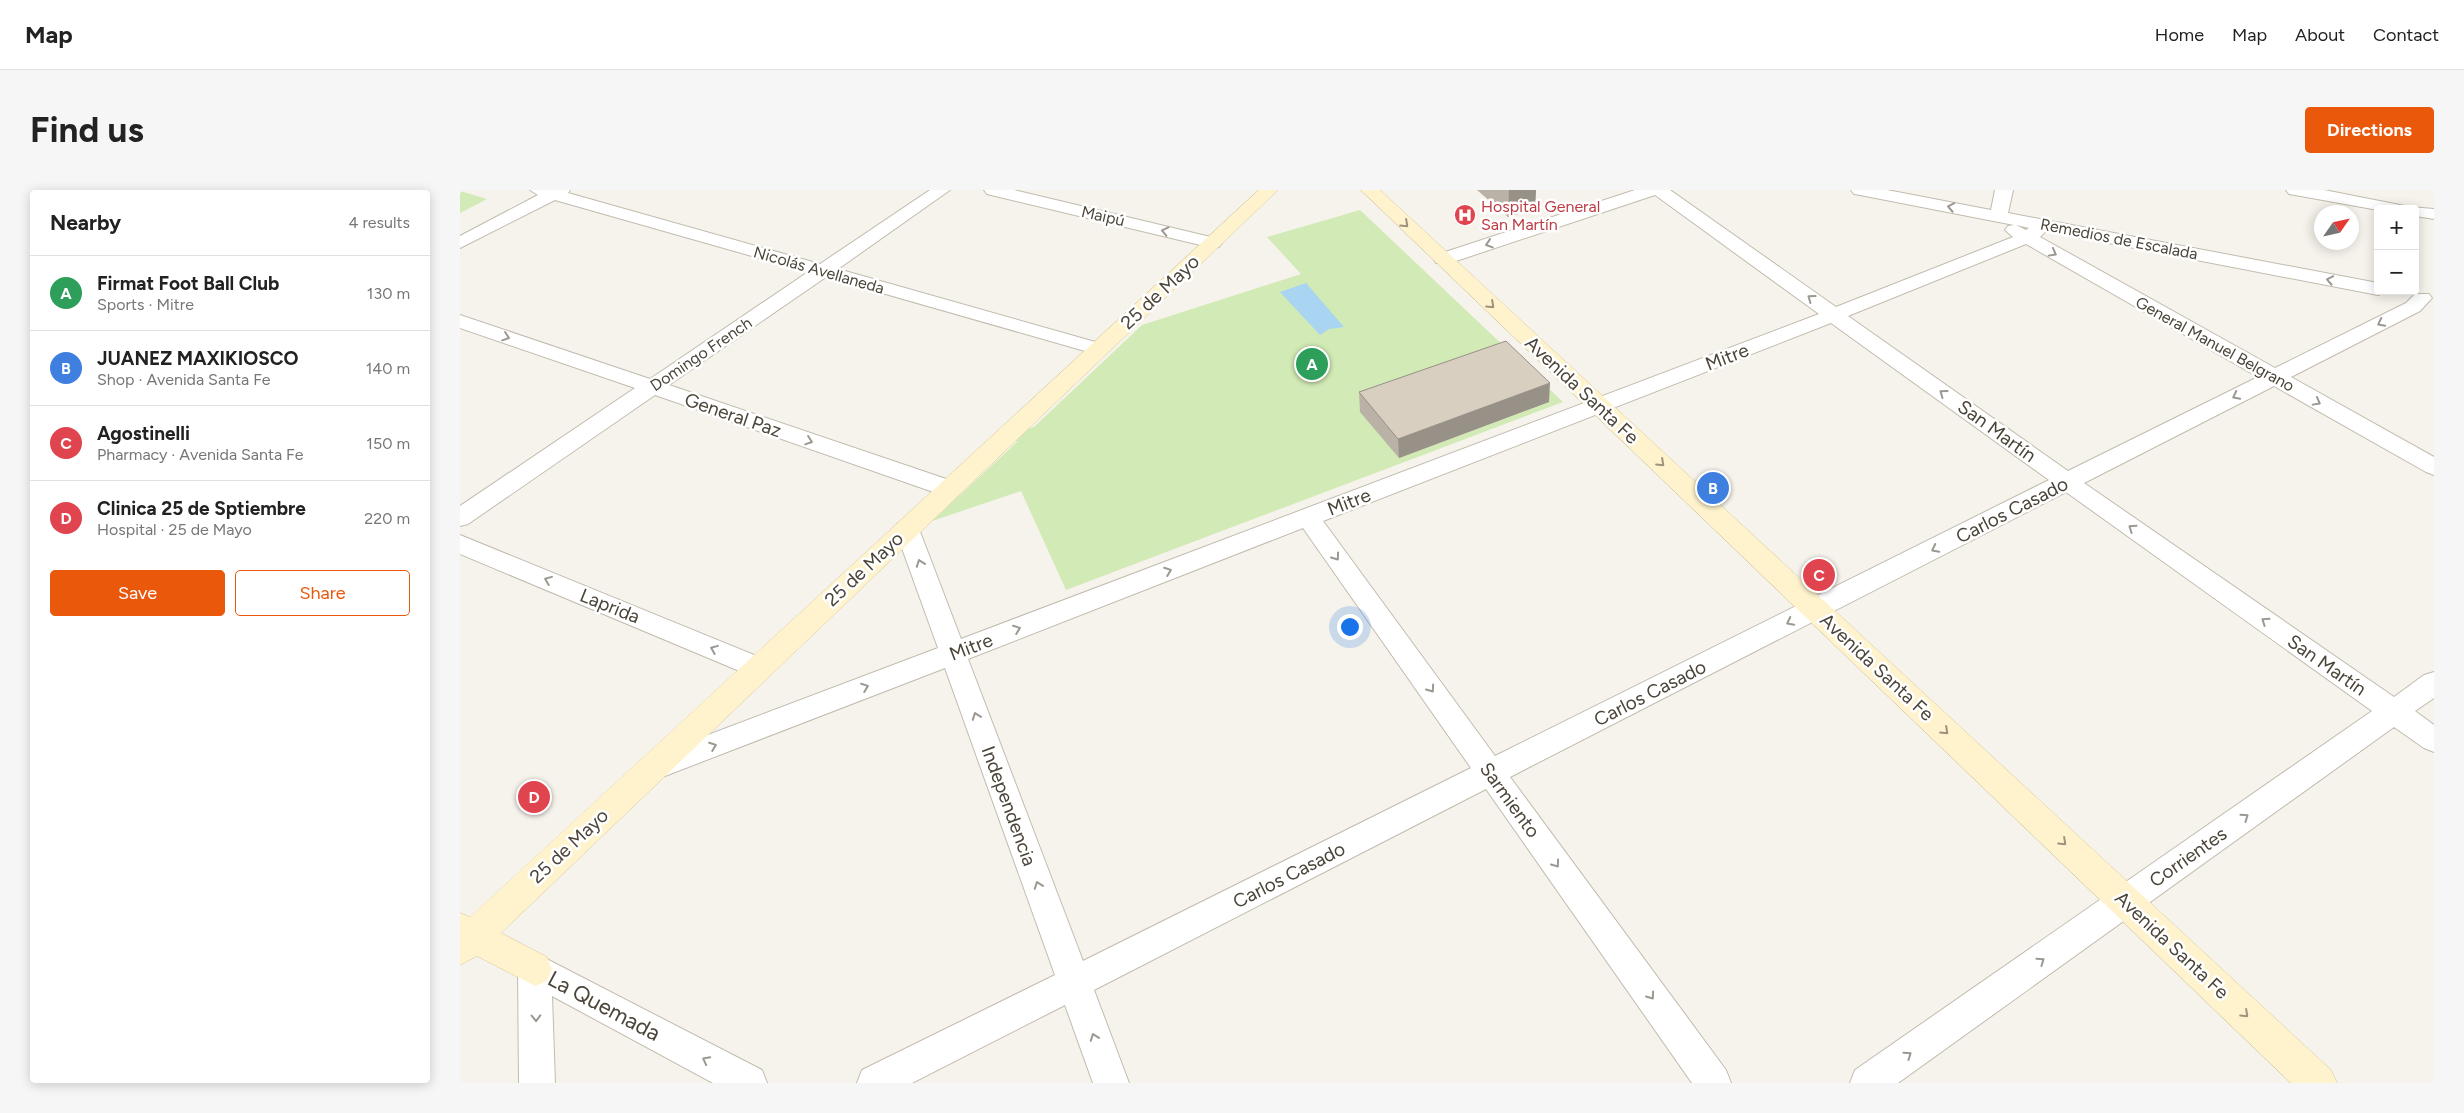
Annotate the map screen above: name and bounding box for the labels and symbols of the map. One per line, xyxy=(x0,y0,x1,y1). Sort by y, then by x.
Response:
place label: Hospital General San Martín xyxy=(1481,197,1600,234)
street label: Maipú xyxy=(1080,202,1126,230)
hospital icon: Hospital General San Martín xyxy=(1453,203,1477,227)
one-way arrow xyxy=(1947,203,1956,213)
north arrow xyxy=(2314,205,2359,250)
street label: Remedios de Escalada xyxy=(2039,214,2199,264)
one-way arrow xyxy=(1399,218,1408,227)
one-way arrow xyxy=(1161,226,1170,237)
one-way arrow xyxy=(1486,239,1494,249)
street label: Nicolás Avellaneda xyxy=(751,242,887,298)
one-way arrow xyxy=(2048,247,2057,257)
street label: 25 de Mayo xyxy=(1116,250,1204,334)
one-way arrow xyxy=(2325,275,2334,285)
street label: General Manuel Belgrano xyxy=(2132,292,2298,396)
one-way arrow xyxy=(1808,296,1817,304)
one-way arrow xyxy=(1486,299,1495,308)
street label: Domingo French xyxy=(647,313,755,395)
one-way arrow xyxy=(2377,317,2386,327)
one-way arrow xyxy=(501,331,510,341)
street label: Avenida Santa Fe xyxy=(1520,331,1644,449)
street label: Mitre xyxy=(1702,338,1752,376)
pin: A xyxy=(1296,345,1328,383)
street label: General Paz xyxy=(682,388,784,442)
one-way arrow xyxy=(1939,390,1949,399)
one-way arrow xyxy=(2232,390,2241,400)
street label: San Martín xyxy=(1953,395,2041,467)
one-way arrow xyxy=(2311,395,2320,405)
one-way arrow xyxy=(804,435,813,445)
one-way arrow xyxy=(1655,457,1664,466)
pin: B xyxy=(1697,469,1729,507)
street label: Carlos Casado xyxy=(1952,472,2072,548)
street label: Mitre xyxy=(1324,483,1374,521)
one-way arrow xyxy=(2129,525,2138,534)
street label: 25 de Mayo xyxy=(820,527,908,611)
one-way arrow xyxy=(1931,543,1940,553)
one-way arrow xyxy=(1330,551,1339,561)
pin: C xyxy=(1803,556,1835,594)
one-way arrow xyxy=(916,559,926,568)
one-way arrow xyxy=(1164,567,1172,577)
one-way arrow xyxy=(544,576,553,587)
street label: Laprida xyxy=(577,584,643,628)
street label: Avenida Santa Fe xyxy=(1815,608,1939,726)
your location xyxy=(1337,614,1363,640)
one-way arrow xyxy=(1786,616,1795,626)
one-way arrow xyxy=(2261,618,2271,627)
one-way arrow xyxy=(1012,625,1021,635)
street label: Mitre xyxy=(946,628,996,666)
street label: San Martín xyxy=(2283,629,2371,701)
one-way arrow xyxy=(710,645,719,655)
street label: Carlos Casado xyxy=(1590,655,1710,731)
one-way arrow xyxy=(860,683,869,694)
one-way arrow xyxy=(1425,683,1434,693)
one-way arrow xyxy=(972,712,982,721)
one-way arrow xyxy=(1939,725,1948,734)
one-way arrow xyxy=(708,741,717,752)
street label: Independencia xyxy=(977,743,1041,869)
street label: Sarmiento xyxy=(1475,758,1545,842)
pin: D xyxy=(518,778,550,816)
street label: 25 de Mayo xyxy=(525,804,613,888)
one-way arrow xyxy=(2239,814,2249,823)
street label: Corrientes xyxy=(2145,822,2231,892)
one-way arrow xyxy=(2057,836,2066,845)
street label: Carlos Casado xyxy=(1229,837,1349,913)
one-way arrow xyxy=(1550,858,1559,868)
one-way arrow xyxy=(1034,881,1044,889)
street label: Avenida Santa Fe xyxy=(2110,886,2234,1004)
one-way arrow xyxy=(2035,958,2044,967)
street label: La Quemada xyxy=(543,965,665,1047)
one-way arrow xyxy=(1645,990,1654,1000)
one-way arrow xyxy=(2239,1008,2248,1017)
one-way arrow xyxy=(531,1014,541,1022)
one-way arrow xyxy=(1090,1033,1100,1042)
one-way arrow xyxy=(1902,1052,1912,1061)
one-way arrow xyxy=(702,1056,711,1066)

